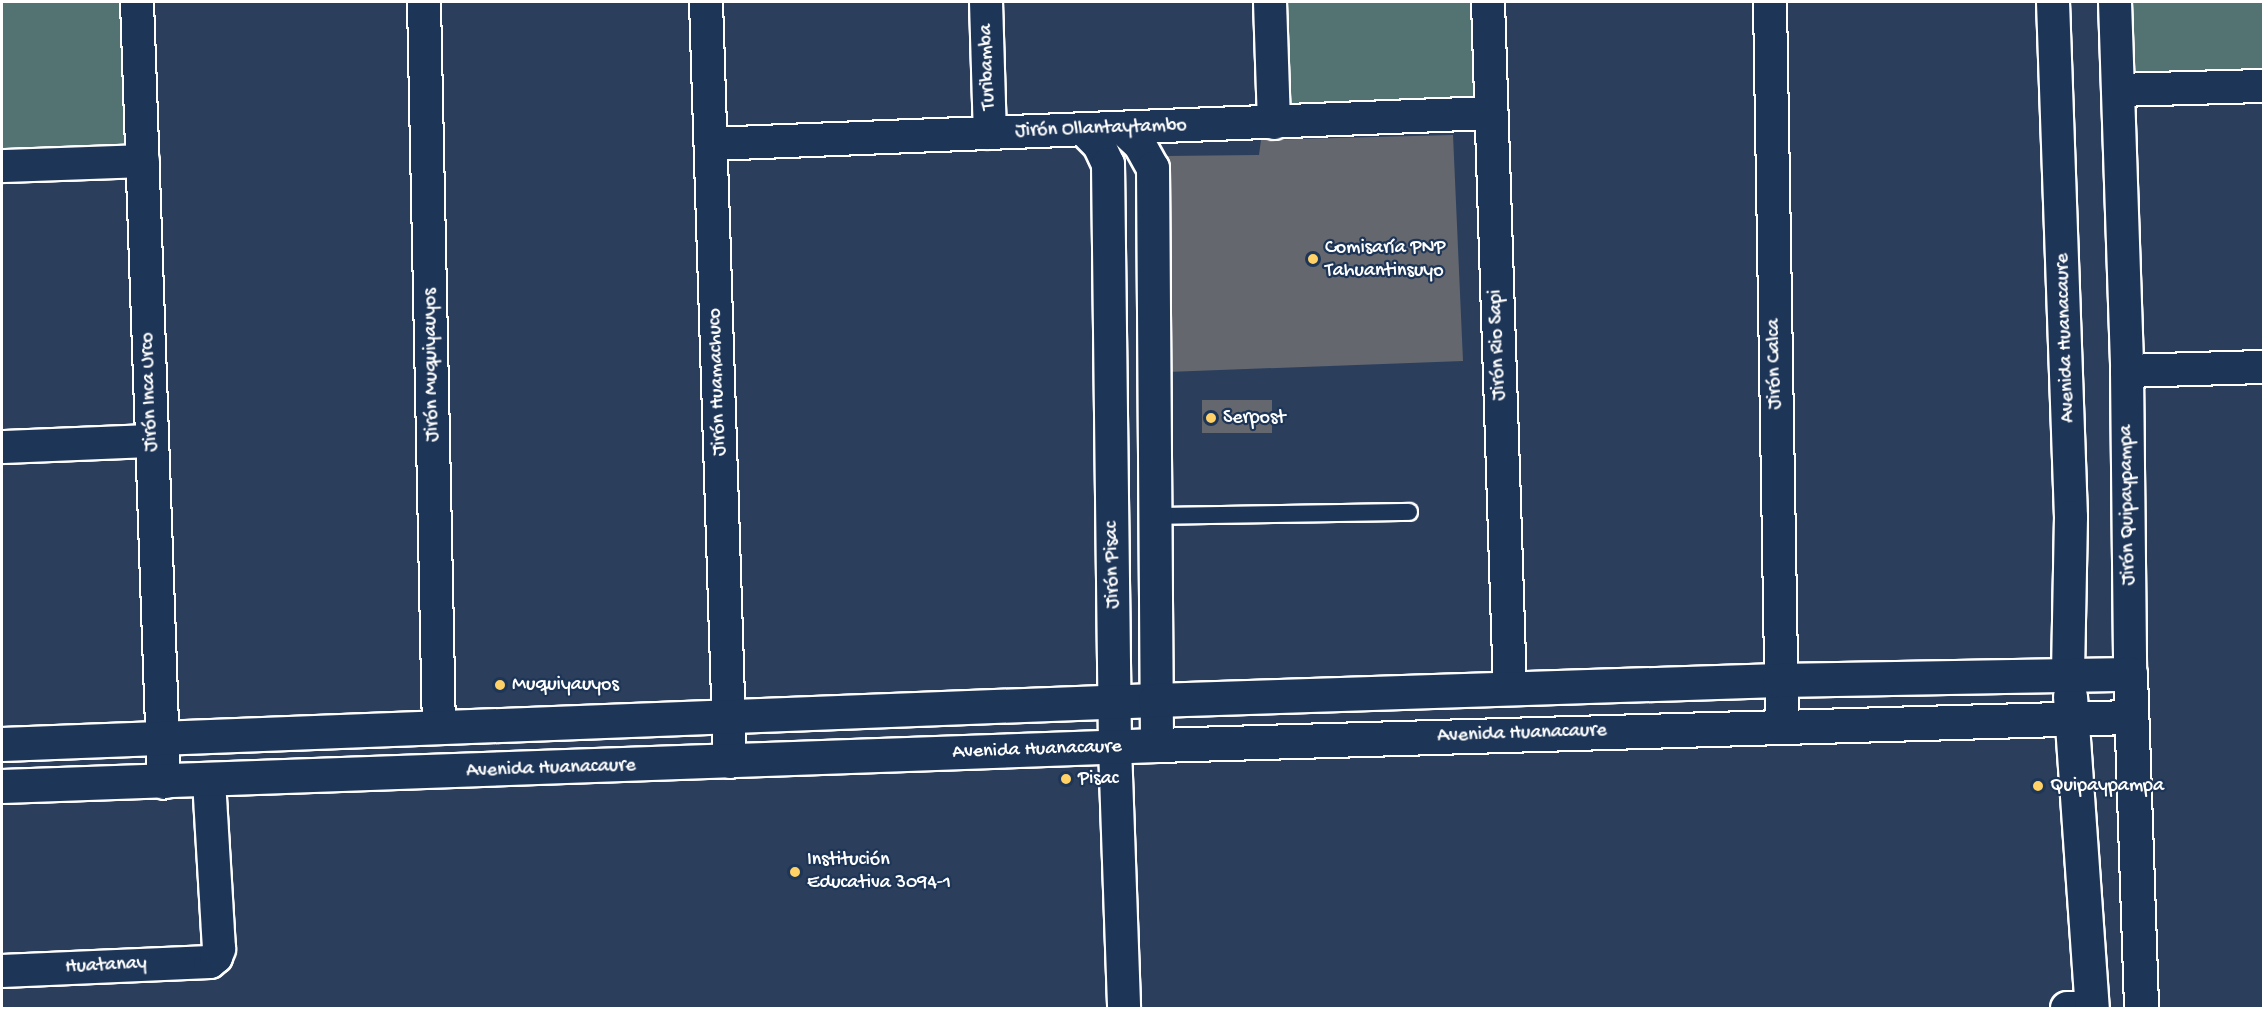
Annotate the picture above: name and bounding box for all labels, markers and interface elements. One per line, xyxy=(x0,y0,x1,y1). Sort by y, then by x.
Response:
street label: Turibamba xyxy=(975,24,1001,110)
street label: Jirón Ollantaytambo xyxy=(1015,114,1187,144)
place label: Comisaría PNP Tahuantinsuyo xyxy=(1325,236,1446,283)
marker: Comisaría PNP Tahuantinsuyo xyxy=(1306,252,1320,266)
street label: Avenida Huanacaure xyxy=(2051,253,2081,423)
street label: Jirón Muquiyauyos xyxy=(419,288,445,442)
street label: Jirón Rio Sapi xyxy=(1484,289,1512,401)
street label: Jirón Huamachuco xyxy=(703,308,733,456)
street label: Jirón Calca xyxy=(1762,318,1788,410)
street label: Jirón Inca Urco xyxy=(136,332,164,452)
place label: Serpost xyxy=(1223,406,1285,430)
marker: Serpost xyxy=(1204,411,1218,425)
street label: Jirón Quipaypampa xyxy=(2115,424,2141,586)
street label: Jirón Pisac xyxy=(1100,521,1126,609)
place label: Muquiyauyos xyxy=(512,673,619,697)
marker: Muquiyauyos xyxy=(493,678,507,692)
street label: Avenida Huanacaure xyxy=(1437,719,1607,749)
street label: Avenida Huanacaure xyxy=(952,735,1122,765)
street label: Avenida Huanacaure xyxy=(466,754,636,784)
place label: Pisac xyxy=(1078,767,1119,791)
marker: Pisac xyxy=(1059,772,1073,786)
place label: Quipaypampa xyxy=(2050,774,2164,798)
marker: Quipaypampa xyxy=(2031,779,2045,793)
place label: Institución Educativa 3094-1 xyxy=(807,849,951,896)
marker: Institución Educativa 3094-1 xyxy=(788,865,802,879)
street label: Huatanay xyxy=(65,952,147,980)

